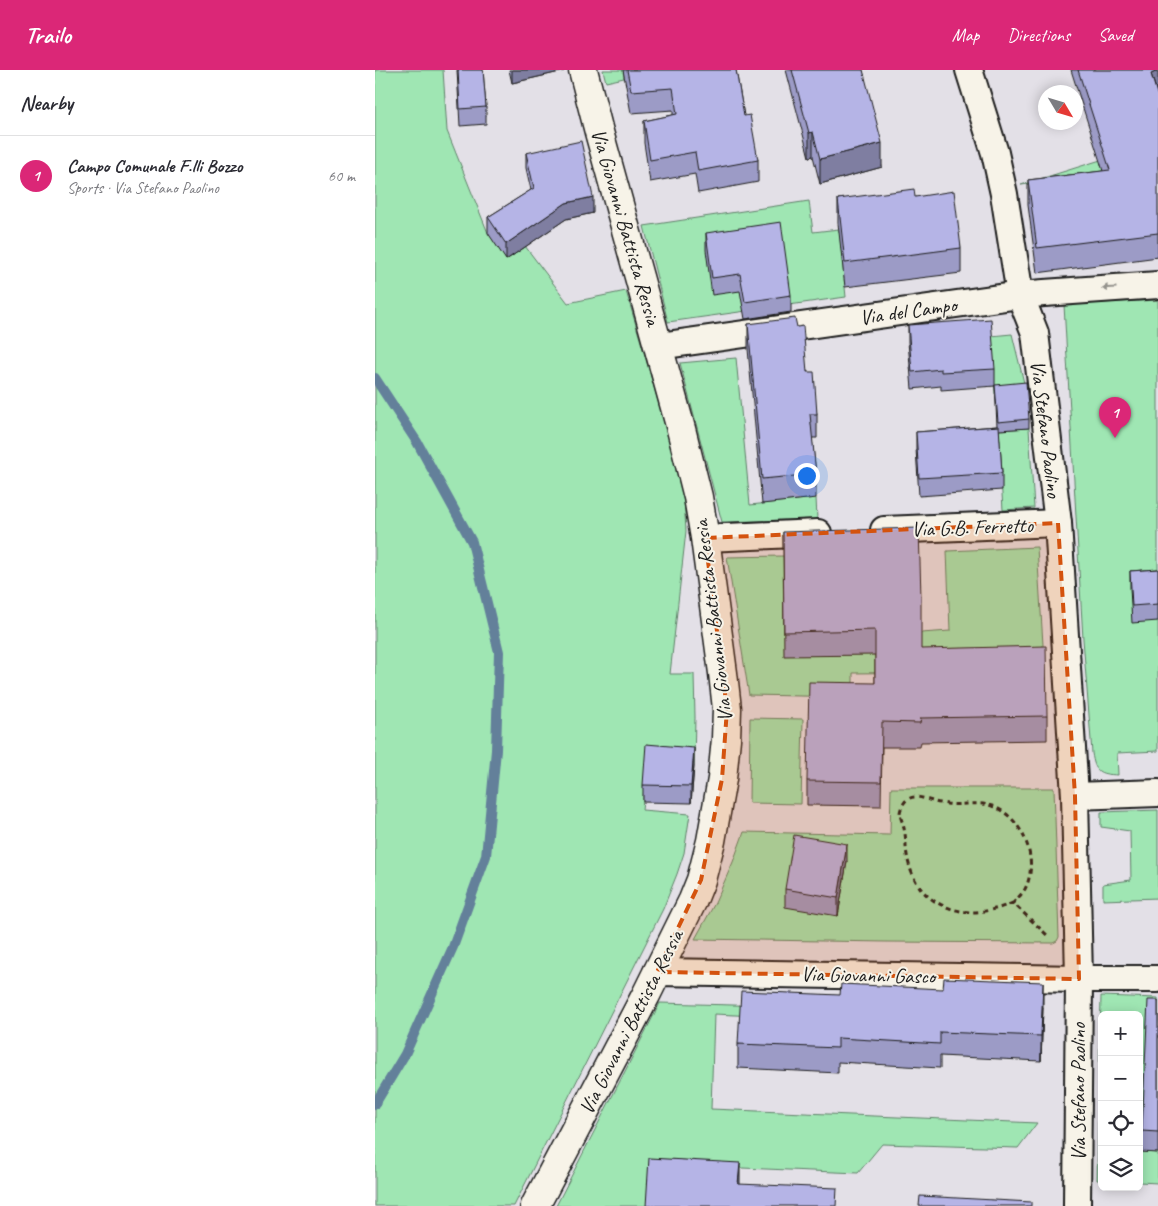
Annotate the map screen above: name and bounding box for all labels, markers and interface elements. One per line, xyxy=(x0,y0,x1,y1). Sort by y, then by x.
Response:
text: Trailo xyxy=(25,20,71,50)
text: Map xyxy=(952,24,979,46)
text: Directions xyxy=(1007,24,1070,46)
text: Saved xyxy=(1098,24,1133,46)
north arrow xyxy=(1038,85,1083,130)
text: Nearby xyxy=(20,90,73,116)
street label: Via Giovanni Battista Ressia xyxy=(585,126,667,331)
text: Campo Comunale F.lli Bozzo xyxy=(67,154,242,178)
text: 1 xyxy=(32,166,40,186)
text: 60 m xyxy=(328,166,355,186)
text: Sports · Via Stefano Paolino xyxy=(67,178,219,198)
one-way arrow xyxy=(1101,285,1117,293)
street label: Via del Campo xyxy=(858,291,961,331)
street label: Via Stefano Paolino xyxy=(1025,359,1068,501)
pin: 1 xyxy=(1099,397,1131,438)
your location xyxy=(794,463,820,489)
street label: Via G.B. Ferretto xyxy=(911,512,1035,542)
street label: Via Giovanni Battista Ressia xyxy=(687,516,738,724)
street label: Via Giovanni Battista Ressia xyxy=(573,923,690,1119)
street label: Via Giovanni Gasco xyxy=(801,961,938,989)
map controls xyxy=(1098,1011,1143,1191)
button: + xyxy=(1098,1011,1143,1056)
street label: Via Stefano Paolino xyxy=(1065,1021,1091,1161)
button: − xyxy=(1098,1056,1143,1101)
button: locate xyxy=(1098,1101,1143,1146)
button: layers xyxy=(1098,1146,1143,1191)

